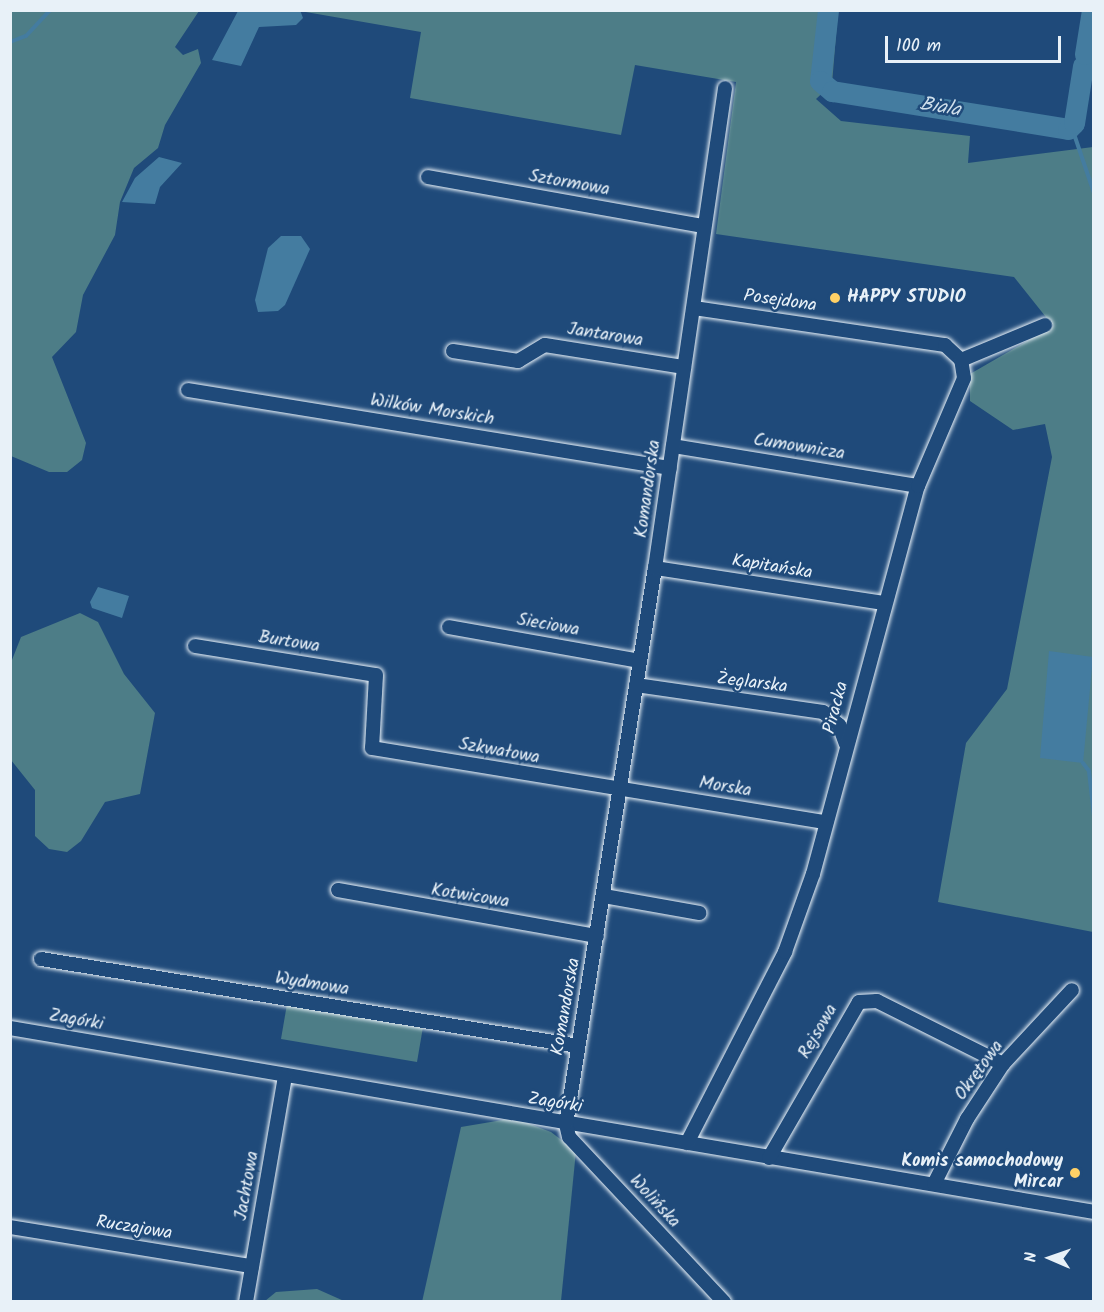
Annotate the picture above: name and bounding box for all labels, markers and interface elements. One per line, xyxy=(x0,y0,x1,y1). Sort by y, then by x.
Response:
scale bar xyxy=(888,24,1064,62)
text: 100 m xyxy=(896,32,941,61)
water label: Biala xyxy=(918,93,962,123)
street label: Sztormowa xyxy=(527,166,611,202)
street label: Posejdona xyxy=(742,286,818,318)
place label: HAPPY STUDIO xyxy=(847,287,966,309)
marker: HAPPY STUDIO xyxy=(828,291,842,305)
street label: Jantarowa xyxy=(566,319,644,353)
street label: Wilków Morskich xyxy=(369,391,495,431)
street label: Cumownicza xyxy=(752,430,846,466)
street label: Komandorska xyxy=(631,439,667,539)
street label: Kapitańska xyxy=(730,551,814,585)
street label: Sieciowa xyxy=(515,610,581,642)
street label: Burtowa xyxy=(257,628,321,658)
street label: Żeglarska xyxy=(715,669,789,699)
street label: Piracka xyxy=(820,679,854,737)
street label: Szkwałowa xyxy=(457,734,541,770)
street label: Morska xyxy=(697,773,753,803)
street label: Kotwicowa xyxy=(429,880,511,914)
street label: Komandorska xyxy=(548,956,586,1058)
street label: Wydmowa xyxy=(274,969,350,1001)
street label: Rejsowa xyxy=(795,1001,843,1063)
street label: Zagórki xyxy=(47,1006,105,1036)
street label: Okrętowa xyxy=(951,1037,1009,1105)
street label: Zagórki xyxy=(526,1089,584,1119)
street label: Jachtowa xyxy=(231,1150,265,1222)
place label: Komis samochodowy Mircar xyxy=(901,1152,1063,1194)
marker: Komis samochodowy Mircar xyxy=(1068,1166,1082,1180)
street label: Wolińska xyxy=(624,1171,684,1233)
street label: Ruczajowa xyxy=(94,1212,174,1246)
north arrow xyxy=(1020,1228,1080,1288)
text: N xyxy=(1019,1252,1044,1263)

